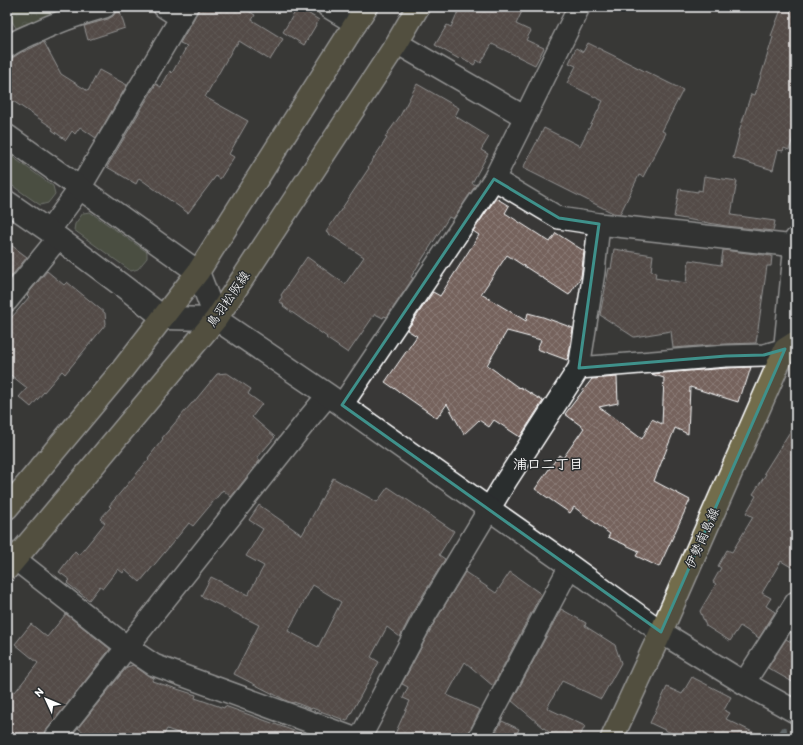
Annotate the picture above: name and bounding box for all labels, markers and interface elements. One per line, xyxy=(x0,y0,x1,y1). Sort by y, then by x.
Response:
street label: 鳥羽松阪線 xyxy=(203,267,253,330)
district label: 浦口二丁目 xyxy=(513,456,583,473)
street label: 伊勢南島線 xyxy=(682,504,722,571)
north arrow xyxy=(26,679,66,719)
text: N xyxy=(32,685,46,700)

